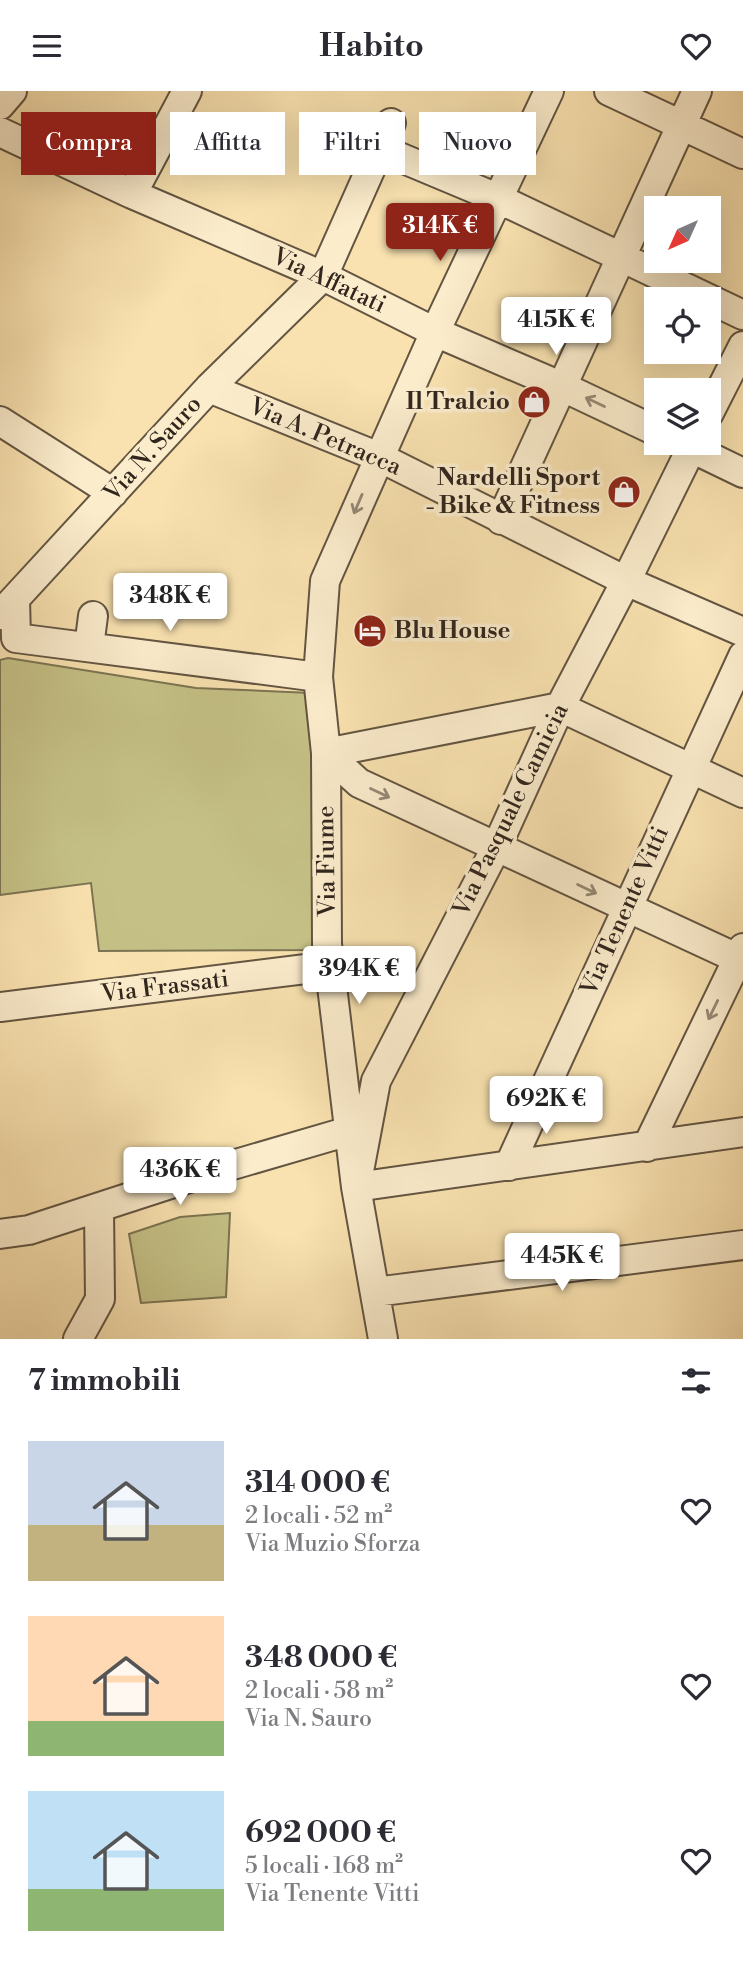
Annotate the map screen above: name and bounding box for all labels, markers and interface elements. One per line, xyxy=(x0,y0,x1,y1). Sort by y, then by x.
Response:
text: Habito xyxy=(319,26,424,66)
icon: menu xyxy=(28,27,66,65)
icon: heart xyxy=(677,27,715,65)
chip: Compra xyxy=(21,112,156,175)
chip: Affitta xyxy=(170,112,285,175)
chip: Filtri xyxy=(299,112,405,175)
chip: Nuovo xyxy=(419,112,536,175)
north arrow xyxy=(644,196,721,273)
map controls xyxy=(644,196,721,455)
pin: 314K € xyxy=(383,204,497,263)
text: 314K € xyxy=(402,212,478,240)
street label: Via Affatati xyxy=(266,241,391,320)
button: locate xyxy=(644,287,721,364)
pin: 415K € xyxy=(499,297,613,357)
text: 415K € xyxy=(517,306,595,334)
button: layers xyxy=(644,378,721,455)
shop icon: Il Tralcio xyxy=(515,383,553,421)
place label: Il Tralcio xyxy=(406,387,510,417)
street label: Via N. Sauro xyxy=(97,390,208,509)
street label: Via A. Petracca xyxy=(243,391,406,483)
one-way arrow xyxy=(585,395,606,408)
place label: Nardelli Sport - Bike & Fitness xyxy=(425,463,601,521)
shop icon: Nardelli Sport - Bike & Fitness xyxy=(605,473,643,511)
one-way arrow xyxy=(351,492,364,514)
pin: 348K € xyxy=(113,573,227,633)
text: 348K € xyxy=(129,582,211,610)
hotel icon: Blu House xyxy=(351,612,389,650)
place label: Blu House xyxy=(394,616,510,646)
street label: Via Pasquale Camicia xyxy=(446,698,576,922)
one-way arrow xyxy=(369,787,391,800)
street label: Via Fiume xyxy=(311,805,343,918)
street label: Via Tenente Vitti xyxy=(574,822,676,1001)
one-way arrow xyxy=(576,883,597,896)
pin: 394K € xyxy=(302,947,416,1006)
text: 394K € xyxy=(319,955,399,983)
street label: Via Frassati xyxy=(99,964,231,1010)
one-way arrow xyxy=(706,999,720,1020)
pin: 692K € xyxy=(489,1077,603,1136)
text: 692K € xyxy=(506,1085,586,1113)
pin: 436K € xyxy=(123,1147,237,1207)
text: 436K € xyxy=(139,1156,221,1184)
pin: 445K € xyxy=(505,1233,619,1293)
text: 445K € xyxy=(521,1242,603,1270)
text: 7 immobili xyxy=(28,1362,180,1400)
icon: filters xyxy=(677,1362,715,1400)
text: 314 000 € xyxy=(245,1464,390,1502)
icon: home xyxy=(84,1469,168,1553)
icon: heart xyxy=(677,1492,715,1530)
text: 2 locali · 52 m² xyxy=(245,1502,392,1530)
text: Via Muzio Sforza xyxy=(245,1530,420,1558)
text: 348 000 € xyxy=(245,1639,397,1677)
icon: home xyxy=(84,1644,168,1728)
icon: heart xyxy=(677,1667,715,1705)
text: 2 locali · 58 m² xyxy=(245,1677,393,1705)
text: Via N. Sauro xyxy=(245,1705,372,1733)
text: 692 000 € xyxy=(245,1814,396,1852)
icon: home xyxy=(84,1819,168,1903)
icon: heart xyxy=(677,1842,715,1880)
text: 5 locali · 168 m² xyxy=(245,1852,403,1880)
text: Via Tenente Vitti xyxy=(245,1880,419,1908)

